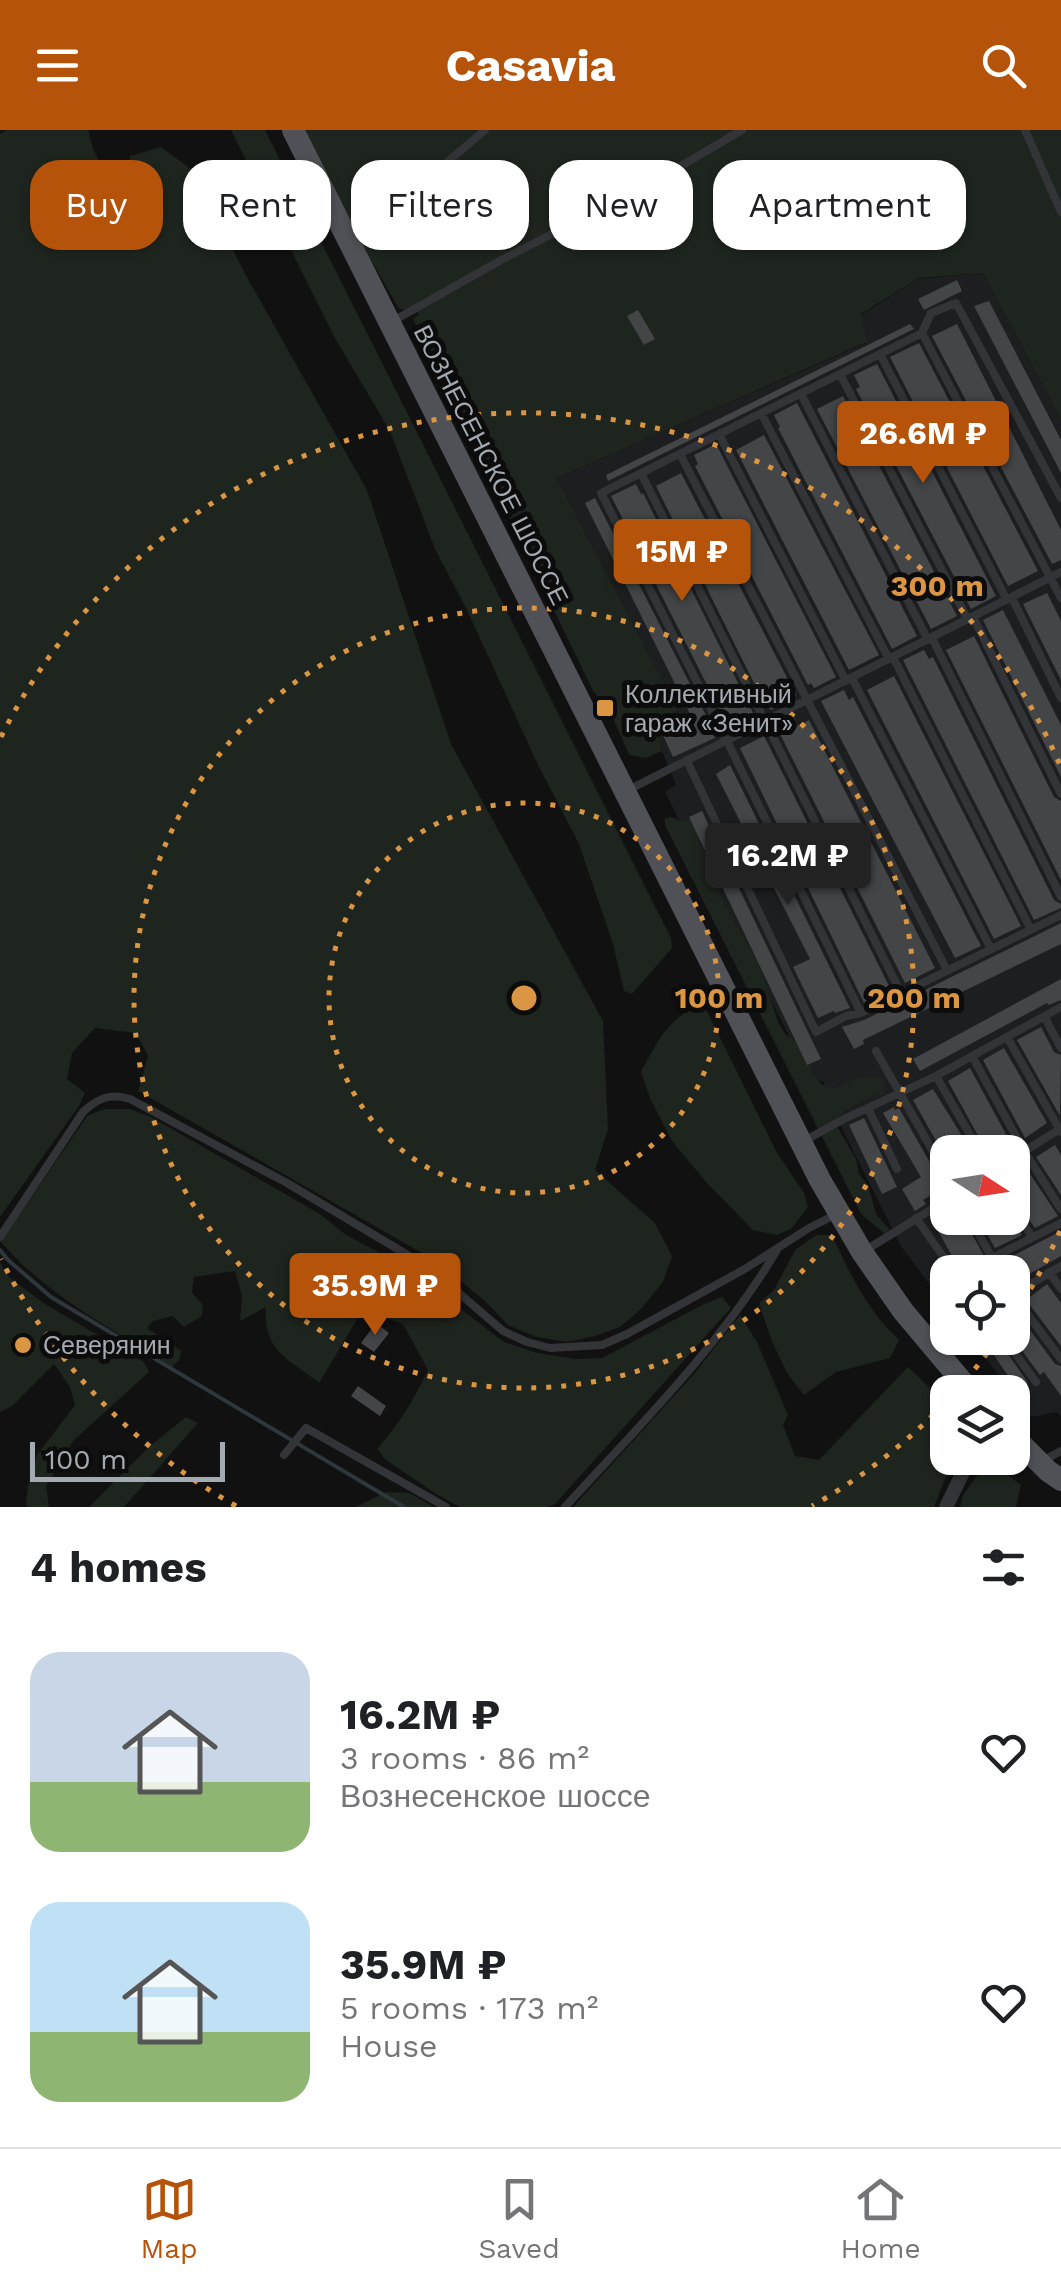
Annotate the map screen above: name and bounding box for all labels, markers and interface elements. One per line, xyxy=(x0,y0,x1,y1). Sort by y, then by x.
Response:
icon: menu xyxy=(30,38,85,93)
icon: search xyxy=(976,38,1031,93)
text: Casavia xyxy=(445,39,616,92)
chip: Buy xyxy=(30,160,163,250)
chip: Rent xyxy=(183,160,331,250)
chip: Filters xyxy=(351,160,529,250)
chip: New xyxy=(549,160,693,250)
chip: Apartment xyxy=(713,160,966,250)
street label: ВОЗНЕСЕНСКОЕ ШОССЕ xyxy=(408,320,574,610)
pin: 26.6M ₽ xyxy=(831,401,1015,486)
text: 26.6M ₽ xyxy=(859,414,987,452)
pin: 15M ₽ xyxy=(612,519,752,604)
text: 15M ₽ xyxy=(636,532,728,570)
text: 300 m xyxy=(890,568,984,603)
place label: Коллективный гараж «Зенит» xyxy=(625,680,793,738)
marker: Коллективный гараж «Зенит» xyxy=(594,697,616,719)
pin: 16.2M ₽ xyxy=(696,823,880,908)
text: 16.2M ₽ xyxy=(727,836,849,874)
centre of rings xyxy=(506,980,542,1016)
text: 100 m xyxy=(675,980,763,1015)
text: 200 m xyxy=(867,980,961,1015)
north arrow xyxy=(930,1135,1030,1235)
map controls xyxy=(930,1135,1030,1475)
pin: 35.9M ₽ xyxy=(283,1253,467,1338)
button: locate xyxy=(930,1255,1030,1355)
text: 35.9M ₽ xyxy=(312,1266,438,1304)
place label: Северянин xyxy=(43,1331,171,1360)
marker: Северянин xyxy=(12,1334,34,1356)
button: layers xyxy=(930,1375,1030,1475)
scale bar xyxy=(30,1437,225,1482)
text: 100 m xyxy=(45,1443,127,1476)
icon: filters xyxy=(976,1540,1031,1595)
text: 4 homes xyxy=(30,1543,207,1592)
text: 16.2M ₽ xyxy=(340,1690,500,1739)
icon: home xyxy=(110,1692,230,1812)
icon: heart xyxy=(976,1725,1031,1780)
text: 3 rooms · 86 m² xyxy=(340,1739,589,1777)
text: Вознесенское шоссе xyxy=(340,1777,651,1815)
text: 35.9M ₽ xyxy=(340,1940,507,1989)
icon: home xyxy=(110,1942,230,2062)
icon: heart xyxy=(976,1975,1031,2030)
text: 5 rooms · 173 m² xyxy=(340,1989,598,2027)
text: House xyxy=(340,2027,438,2065)
tab: Map xyxy=(140,2172,198,2265)
tab: Saved xyxy=(478,2172,560,2265)
tab: Home xyxy=(841,2172,921,2265)

